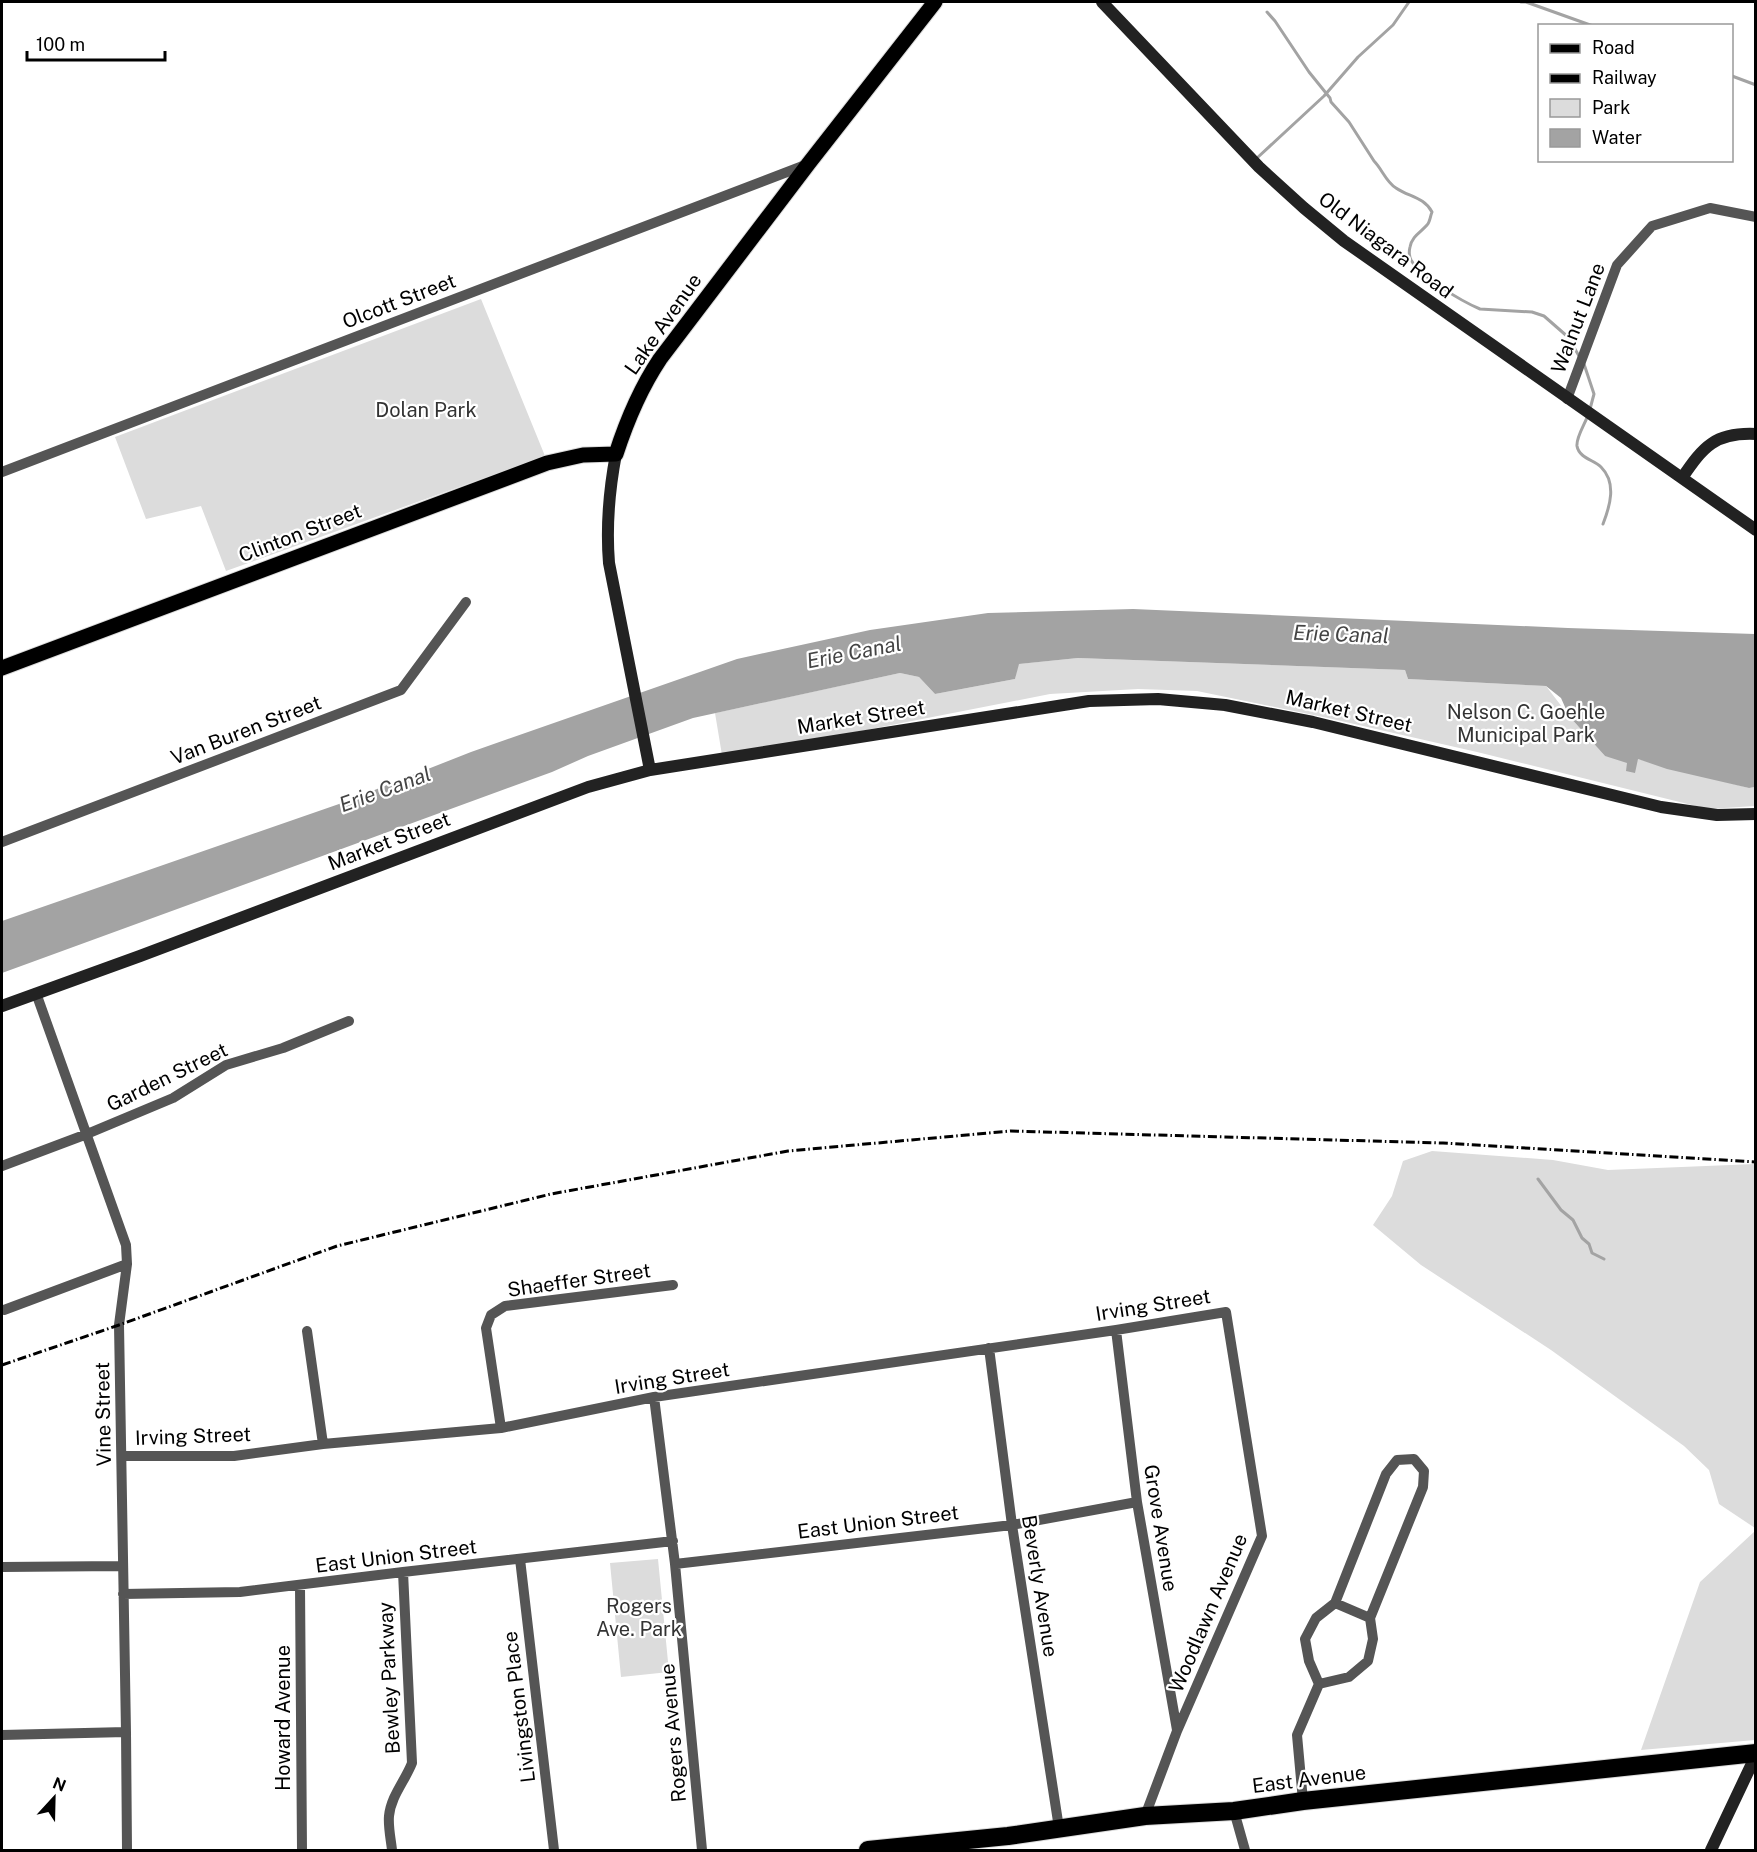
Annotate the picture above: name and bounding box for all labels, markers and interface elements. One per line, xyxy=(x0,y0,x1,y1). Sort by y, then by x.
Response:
scale bar xyxy=(27,24,165,62)
legend xyxy=(1538,24,1733,162)
text: 100 m xyxy=(36,34,85,55)
text: Road xyxy=(1592,37,1635,58)
text: Railway xyxy=(1592,67,1657,88)
text: Park xyxy=(1592,97,1630,118)
text: Water xyxy=(1592,127,1642,148)
street label: Old Niagara Road xyxy=(1314,187,1458,303)
street label: Walnut Lane xyxy=(1546,259,1610,377)
street label: Olcott Street xyxy=(339,268,459,334)
street label: Lake Avenue xyxy=(619,269,707,379)
park label: Dolan Park xyxy=(375,398,477,422)
street label: Clinton Street xyxy=(235,499,365,567)
water label: Erie Canal xyxy=(1293,620,1389,648)
water label: Erie Canal xyxy=(805,631,903,673)
street label: Market Street xyxy=(1283,685,1415,737)
street label: Van Buren Street xyxy=(167,690,325,770)
street label: Market Street xyxy=(795,695,927,739)
park label: Nelson C. Goehle Municipal Park xyxy=(1447,700,1605,747)
water label: Erie Canal xyxy=(336,761,434,817)
street label: Market Street xyxy=(324,807,454,875)
street label: Garden Street xyxy=(103,1037,231,1117)
street label: Shaeffer Street xyxy=(506,1258,652,1302)
street label: Irving Street xyxy=(1094,1284,1212,1326)
street label: Irving Street xyxy=(613,1357,731,1399)
street label: Vine Street xyxy=(90,1362,116,1466)
street label: Irving Street xyxy=(135,1422,251,1450)
street label: Grove Avenue xyxy=(1139,1463,1183,1593)
street label: East Union Street xyxy=(796,1500,960,1544)
street label: Beverly Avenue xyxy=(1017,1513,1063,1659)
street label: Woodlawn Avenue xyxy=(1164,1530,1252,1696)
street label: East Union Street xyxy=(314,1534,478,1578)
park label: Rogers Ave. Park xyxy=(596,1594,682,1641)
street label: Bewley Parkway xyxy=(373,1601,405,1755)
street label: Livingston Place xyxy=(498,1630,540,1784)
street label: Howard Avenue xyxy=(271,1645,295,1791)
street label: Rogers Avenue xyxy=(655,1663,691,1803)
street label: East Avenue xyxy=(1251,1760,1367,1798)
north arrow xyxy=(24,1768,84,1828)
text: N xyxy=(50,1773,69,1796)

